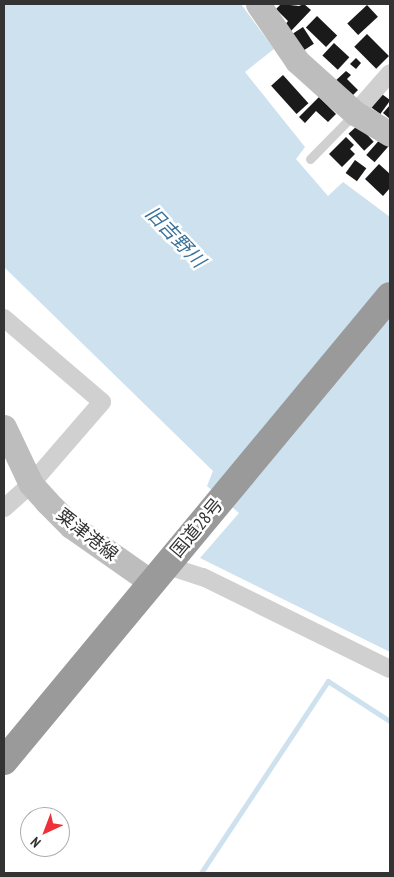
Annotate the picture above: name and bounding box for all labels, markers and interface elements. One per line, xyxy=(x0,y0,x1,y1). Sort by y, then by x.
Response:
water label: 旧吉野川 xyxy=(140,202,210,272)
street label: 国道28号 xyxy=(166,494,228,562)
street label: 粟津港線 xyxy=(52,504,122,566)
north arrow xyxy=(20,807,70,857)
text: N xyxy=(27,833,44,851)

